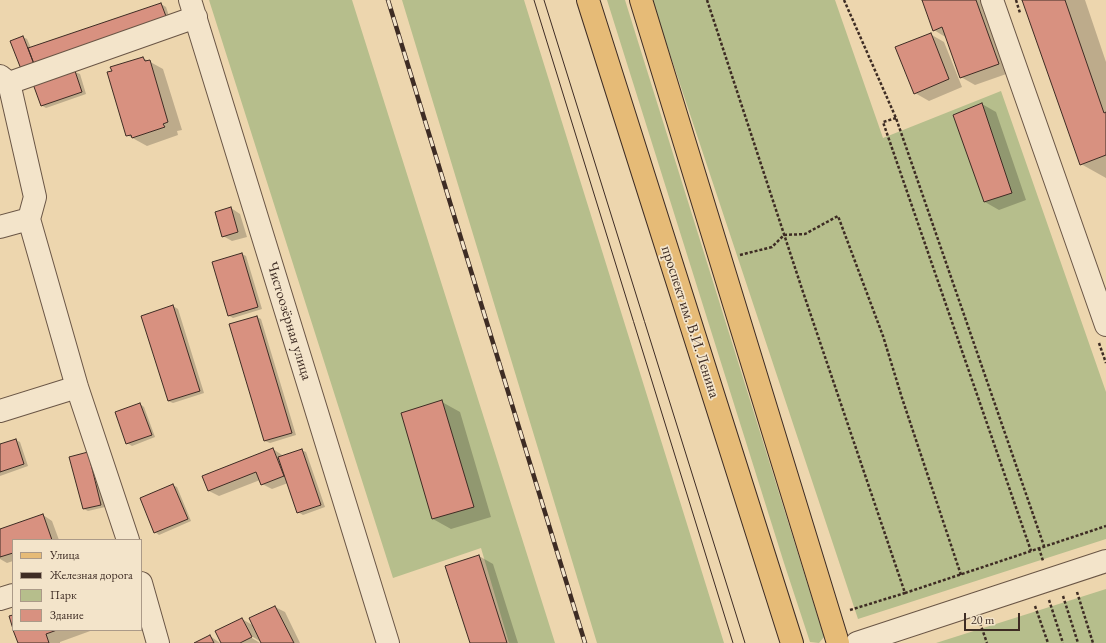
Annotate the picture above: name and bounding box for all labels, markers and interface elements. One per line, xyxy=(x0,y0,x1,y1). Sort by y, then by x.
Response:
street label: проспект им. В.И. Ленина xyxy=(657,244,723,400)
street label: Чистоозёрная улица xyxy=(262,260,316,382)
legend xyxy=(12,539,142,631)
text: Улица xyxy=(50,547,80,563)
text: Железная дорога xyxy=(50,567,133,583)
text: Парк xyxy=(50,587,77,603)
scale bar xyxy=(966,605,1022,631)
text: Здание xyxy=(50,607,84,623)
text: 20 m xyxy=(971,612,994,628)

